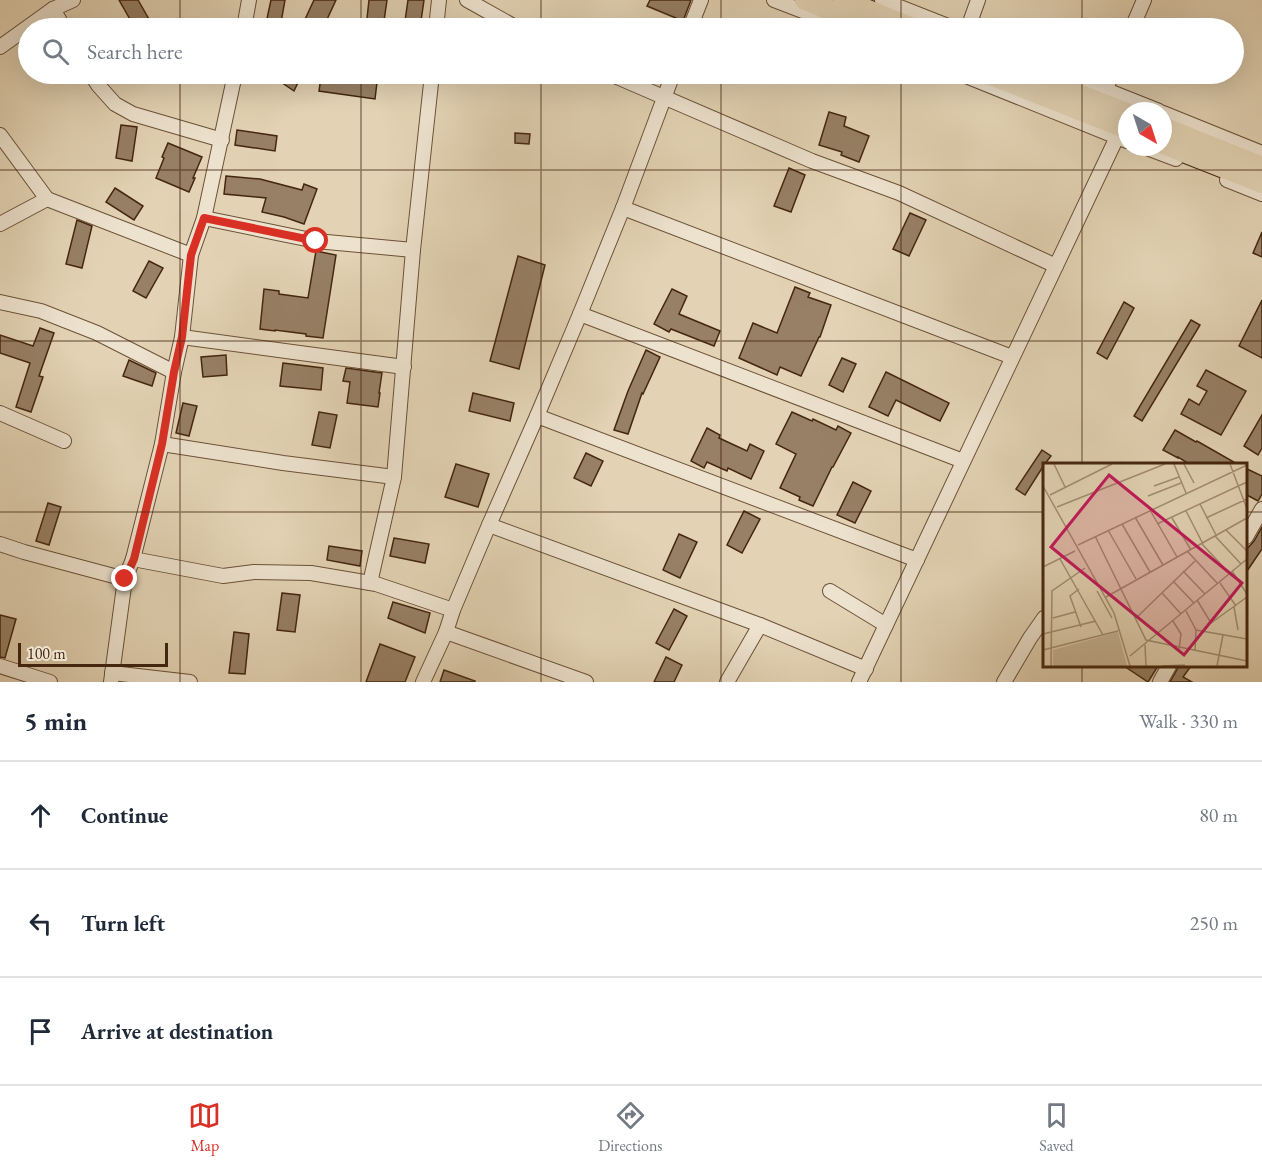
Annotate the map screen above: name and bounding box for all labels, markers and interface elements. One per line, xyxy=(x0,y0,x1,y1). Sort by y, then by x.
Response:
search box xyxy=(18,18,1244,84)
icon: search xyxy=(39,35,72,68)
text: Search here xyxy=(87,37,182,66)
north arrow xyxy=(1118,102,1172,156)
route start xyxy=(302,227,328,253)
inset map xyxy=(1043,463,1247,667)
route end xyxy=(111,565,137,591)
scale bar xyxy=(18,640,168,668)
text: 100 m xyxy=(27,643,66,664)
text: 5 min xyxy=(24,704,87,738)
text: Walk · 330 m xyxy=(1139,708,1238,734)
icon: ahead xyxy=(24,799,57,832)
text: Continue xyxy=(81,801,168,830)
text: 80 m xyxy=(1199,802,1238,828)
icon: left xyxy=(24,907,57,940)
text: Turn left xyxy=(81,909,165,938)
text: 250 m xyxy=(1190,910,1238,936)
icon: arrive xyxy=(24,1015,57,1048)
text: Arrive at destination xyxy=(81,1017,273,1046)
tab: Map xyxy=(188,1099,221,1156)
tab: Directions xyxy=(598,1099,663,1156)
tab: Saved xyxy=(1039,1099,1074,1156)

